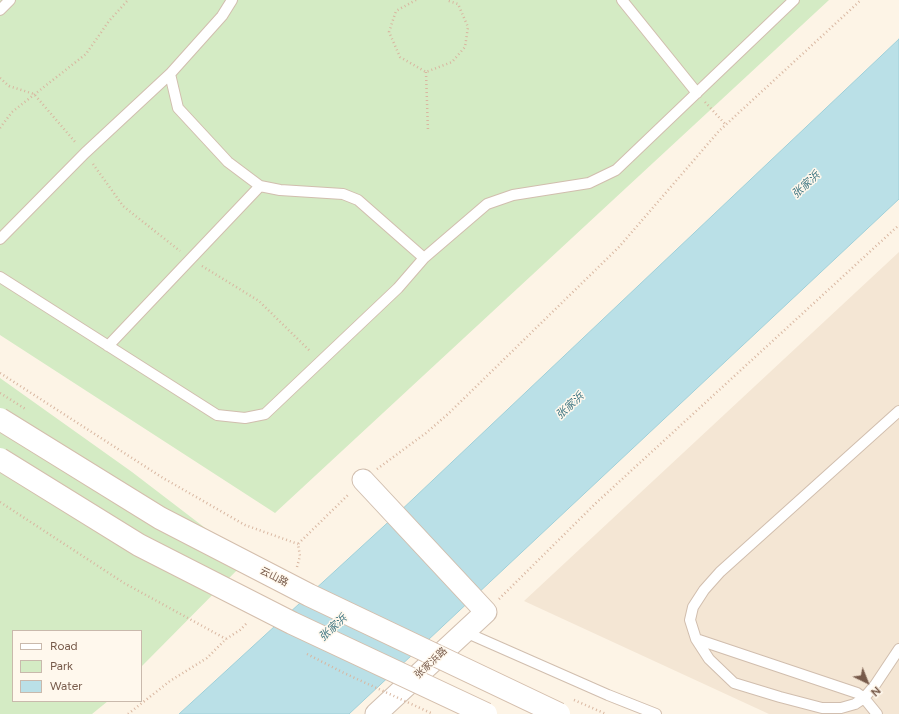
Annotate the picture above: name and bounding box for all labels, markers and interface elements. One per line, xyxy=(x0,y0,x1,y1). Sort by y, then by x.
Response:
water label: 张家浜 xyxy=(789,169,823,201)
water label: 张家浜 xyxy=(553,390,587,422)
street label: 云山路 xyxy=(258,565,290,589)
water label: 张家浜 xyxy=(316,612,350,644)
legend xyxy=(12,630,142,702)
text: Road xyxy=(50,639,78,653)
street label: 张家浜路 xyxy=(412,645,450,681)
text: Park xyxy=(50,659,73,673)
north arrow xyxy=(847,662,887,702)
text: Water xyxy=(50,679,82,693)
text: N xyxy=(868,683,883,699)

